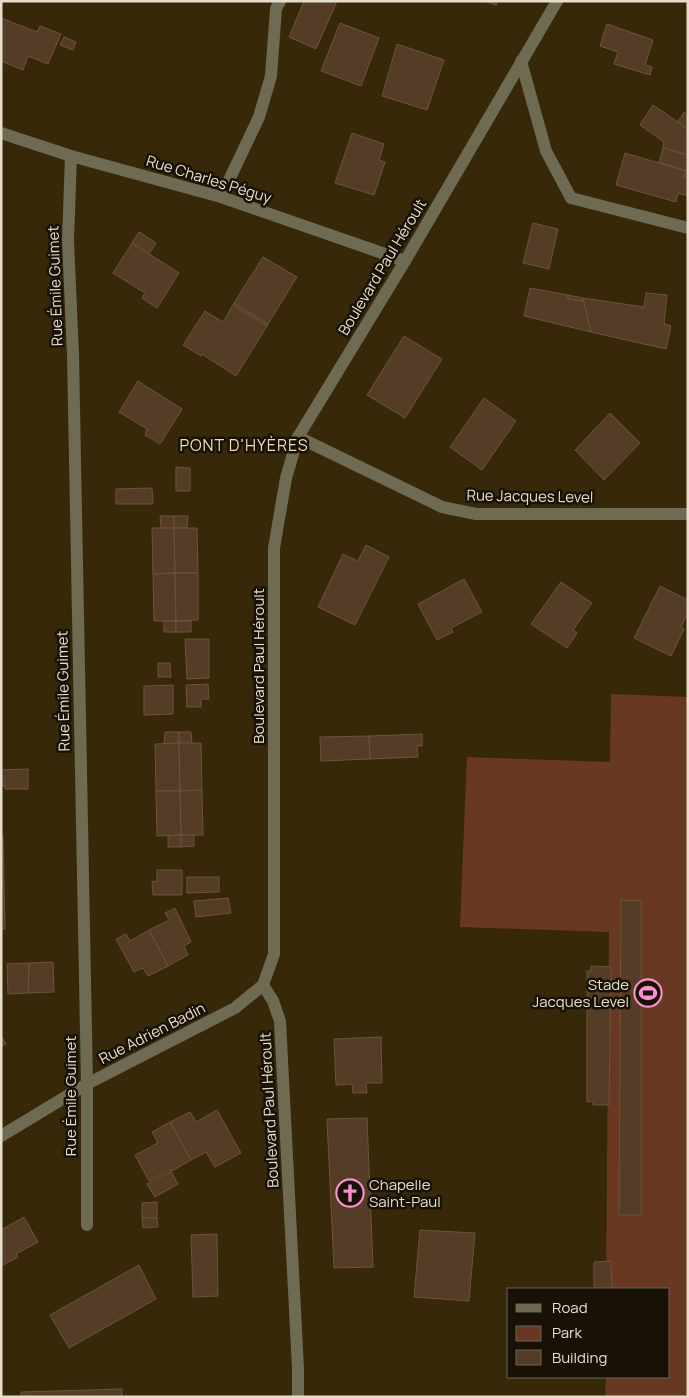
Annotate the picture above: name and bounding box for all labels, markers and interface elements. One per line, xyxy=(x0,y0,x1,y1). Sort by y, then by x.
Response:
street label: Rue Charles Péguy xyxy=(144,150,274,208)
street label: Boulevard Paul Héroult xyxy=(333,195,431,339)
street label: Rue Émile Guimet xyxy=(42,225,68,347)
district label: PONT D'HYÈRES xyxy=(179,434,309,456)
street label: Rue Jacques Level xyxy=(466,484,594,508)
street label: Boulevard Paul Héroult xyxy=(248,588,269,744)
street label: Rue Émile Guimet xyxy=(51,631,75,751)
place label: Stade Jacques Level xyxy=(532,974,629,1012)
sports icon: Stade Jacques Level xyxy=(633,978,663,1008)
street label: Rue Adrien Badin xyxy=(95,997,209,1069)
street label: Boulevard Paul Héroult xyxy=(254,1032,284,1188)
street label: Rue Émile Guimet xyxy=(60,1036,81,1156)
place label: Chapelle Saint-Paul xyxy=(369,1174,441,1212)
church icon: Chapelle Saint-Paul xyxy=(335,1178,365,1208)
legend xyxy=(507,1288,669,1378)
text: Road xyxy=(552,1297,588,1318)
text: Park xyxy=(552,1322,582,1343)
text: Building xyxy=(552,1347,607,1368)

